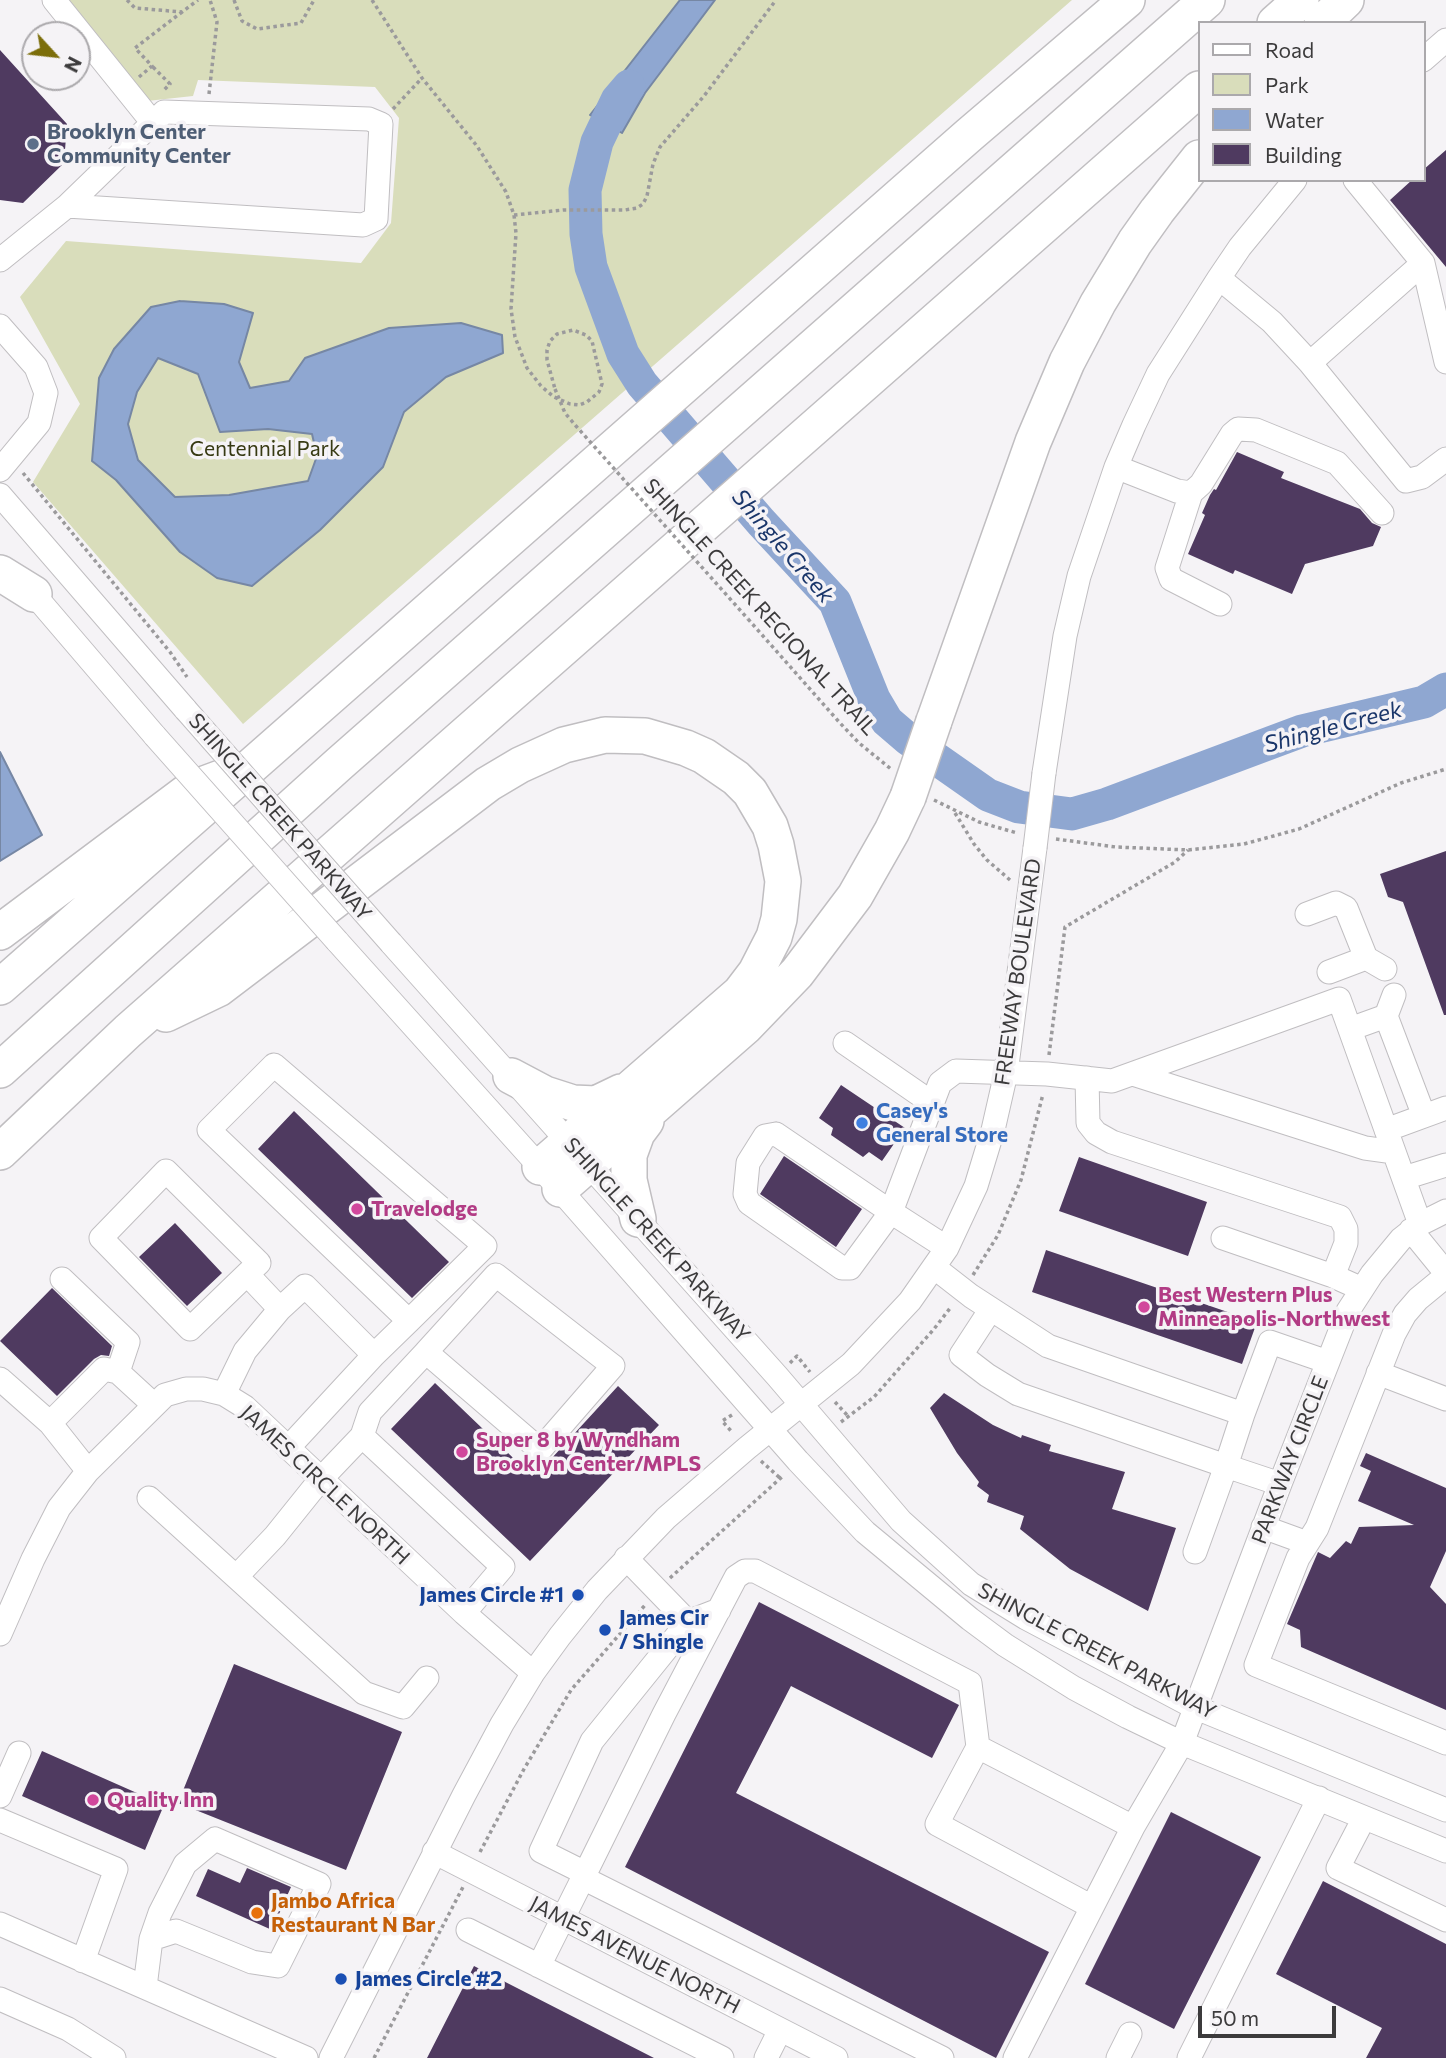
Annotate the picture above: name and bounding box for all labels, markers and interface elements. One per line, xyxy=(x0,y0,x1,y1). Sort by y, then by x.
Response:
north arrow xyxy=(21,21,91,91)
legend xyxy=(1198,21,1425,182)
text: Road xyxy=(1265,37,1314,62)
text: N xyxy=(60,53,87,76)
text: Park xyxy=(1265,72,1309,97)
text: Water xyxy=(1265,107,1324,132)
place label: Brooklyn Center Community Center xyxy=(47,119,231,169)
marker: Brooklyn Center Community Center xyxy=(25,136,41,152)
text: Building xyxy=(1265,142,1342,167)
park label: Centennial Park xyxy=(190,436,340,462)
street label: SHINGLE CREEK REGIONAL TRAIL xyxy=(638,474,882,740)
water label: Shingle Creek xyxy=(726,483,840,609)
water label: Shingle Creek xyxy=(1261,695,1405,759)
street label: SHINGLE CREEK PARKWAY xyxy=(183,708,377,926)
street label: FREEWAY BOULEVARD xyxy=(990,857,1046,1087)
place label: Casey's General Store xyxy=(876,1098,1008,1148)
marker: Casey's General Store xyxy=(854,1115,870,1131)
street label: SHINGLE CREEK PARKWAY xyxy=(559,1133,755,1347)
place label: Travelodge xyxy=(371,1196,477,1222)
marker: Travelodge xyxy=(349,1201,365,1217)
place label: Best Western Plus Minneapolis-Northwest xyxy=(1158,1282,1390,1332)
marker: Best Western Plus Minneapolis-Northwest xyxy=(1136,1299,1152,1315)
street label: PARKWAY CIRCLE xyxy=(1246,1372,1334,1548)
street label: JAMES CIRCLE NORTH xyxy=(235,1400,415,1570)
place label: Super 8 by Wyndham Brooklyn Center/MPLS xyxy=(476,1427,701,1477)
marker: Super 8 by Wyndham Brooklyn Center/MPLS xyxy=(454,1444,470,1460)
street label: SHINGLE CREEK PARKWAY xyxy=(974,1577,1220,1725)
place label: James Circle #1 xyxy=(419,1582,564,1608)
marker: James Circle #1 xyxy=(570,1587,586,1603)
place label: James Cir / Shingle xyxy=(619,1605,709,1655)
marker: James Cir / Shingle xyxy=(597,1622,613,1638)
place label: Quality Inn xyxy=(107,1787,214,1813)
marker: Quality Inn xyxy=(85,1792,101,1808)
place label: Jambo Africa Restaurant N Bar xyxy=(271,1888,435,1938)
street label: JAMES AVENUE NORTH xyxy=(526,1891,744,2019)
marker: Jambo Africa Restaurant N Bar xyxy=(249,1905,265,1921)
place label: James Circle #2 xyxy=(355,1966,502,1992)
marker: James Circle #2 xyxy=(333,1971,349,1987)
scale bar xyxy=(1201,1992,1339,2036)
text: 50 m xyxy=(1211,2005,1259,2030)

